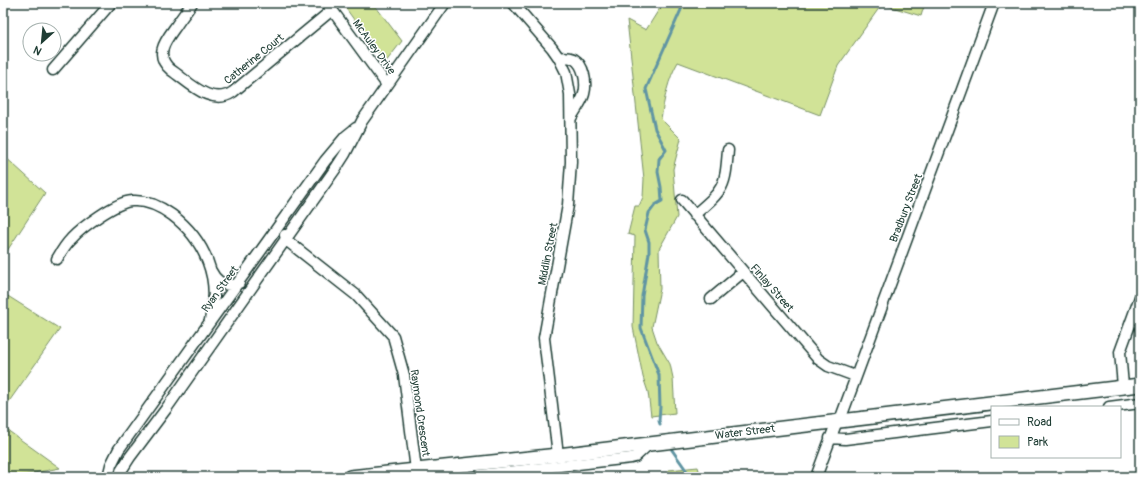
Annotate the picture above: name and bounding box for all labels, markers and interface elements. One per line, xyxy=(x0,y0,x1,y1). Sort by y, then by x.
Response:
street label: McAuley Drive xyxy=(350,17,399,77)
north arrow xyxy=(22,22,62,62)
street label: Catherine Court xyxy=(222,31,287,87)
text: N xyxy=(31,43,44,58)
street label: Bradbury Street xyxy=(887,171,925,244)
street label: Middlin Street xyxy=(536,221,561,286)
street label: Finlay Street xyxy=(748,261,797,315)
street label: Ryan Street xyxy=(199,263,242,315)
street label: Raymond Crescent xyxy=(407,369,433,458)
legend xyxy=(991,406,1121,458)
text: Road xyxy=(1027,415,1052,430)
street label: Water Street xyxy=(714,422,776,442)
text: Park xyxy=(1027,435,1048,450)

